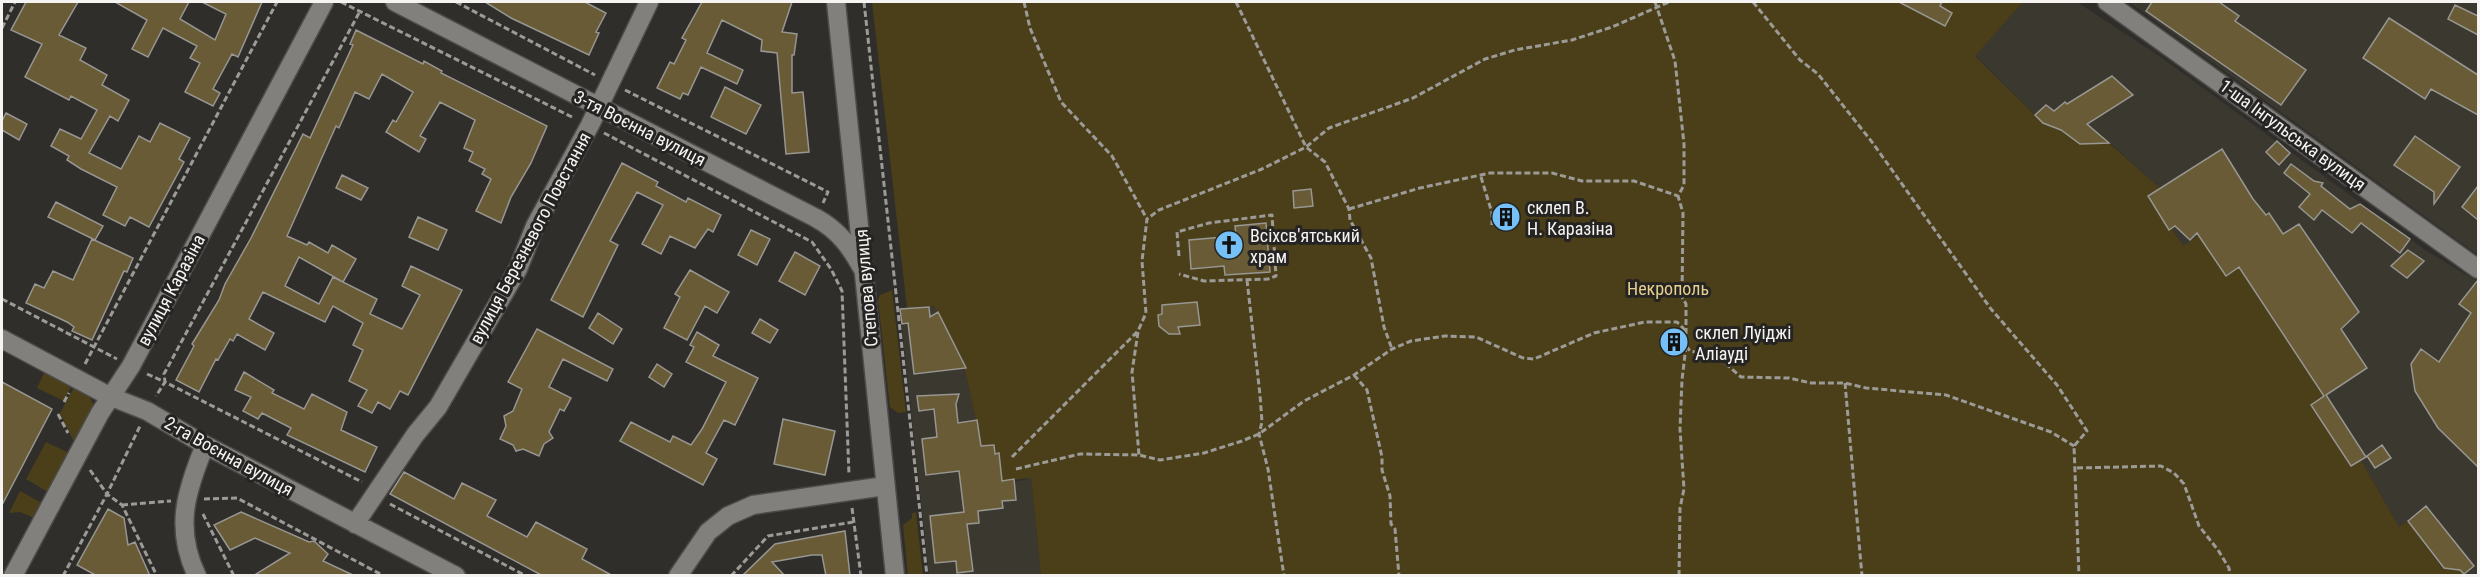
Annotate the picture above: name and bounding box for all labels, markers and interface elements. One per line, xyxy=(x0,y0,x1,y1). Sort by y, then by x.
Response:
street label: 1-ша Інгульська вулиця xyxy=(2216,75,2370,195)
street label: 3-тя Воєнна вулиця xyxy=(571,86,709,170)
street label: вулиця Березневого Повстання xyxy=(465,129,595,347)
place label: склеп В. Н. Каразіна xyxy=(1527,197,1613,239)
building icon: склеп В. Н. Каразіна xyxy=(1490,201,1522,233)
place label: Всіхсв'ятський храм xyxy=(1250,225,1360,267)
street label: Степова вулиця xyxy=(850,228,882,348)
church icon: Всіхсв'ятський храм xyxy=(1213,229,1245,261)
street label: вулиця Каразіна xyxy=(133,231,209,349)
park label: Некрополь xyxy=(1627,278,1709,299)
place label: склеп Луіджі Аліауді xyxy=(1695,322,1791,364)
building icon: склеп Луіджі Аліауді xyxy=(1658,326,1690,358)
street label: 2-га Воєнна вулиця xyxy=(161,412,297,500)

